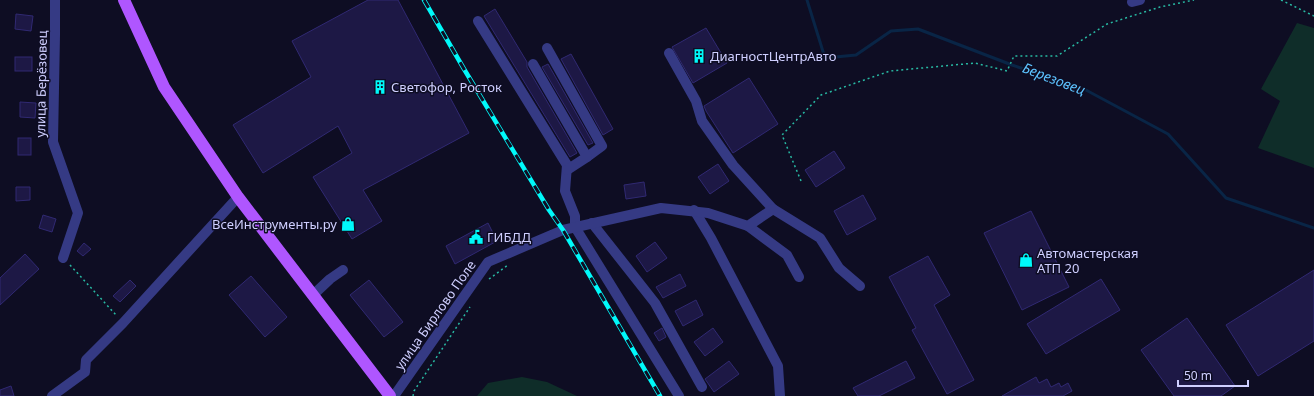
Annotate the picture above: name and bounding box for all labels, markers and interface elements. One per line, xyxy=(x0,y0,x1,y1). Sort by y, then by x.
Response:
street label: улица Берёзовец xyxy=(31,30,51,138)
place label: ДиагностЦентрАвто xyxy=(710,47,837,65)
building icon: ДиагностЦентрАвто xyxy=(691,48,707,64)
water label: Березовец xyxy=(1020,58,1088,99)
place label: Светофор, Росток xyxy=(391,78,502,96)
building icon: Светофор, Росток xyxy=(372,79,388,95)
place label: ВсеИнструменты.ру xyxy=(212,215,337,233)
shop icon: ВсеИнструменты.ру xyxy=(340,216,356,232)
place label: ГИБДД xyxy=(487,228,531,246)
public building icon: ГИБДД xyxy=(468,229,484,245)
place label: Автомастерская АТП 20 xyxy=(1037,244,1139,277)
shop icon: Автомастерская АТП 20 xyxy=(1018,252,1034,268)
street label: улица Бирлово Поле xyxy=(390,257,480,373)
scale bar xyxy=(1178,362,1248,388)
text: 50 m xyxy=(1184,367,1212,384)

